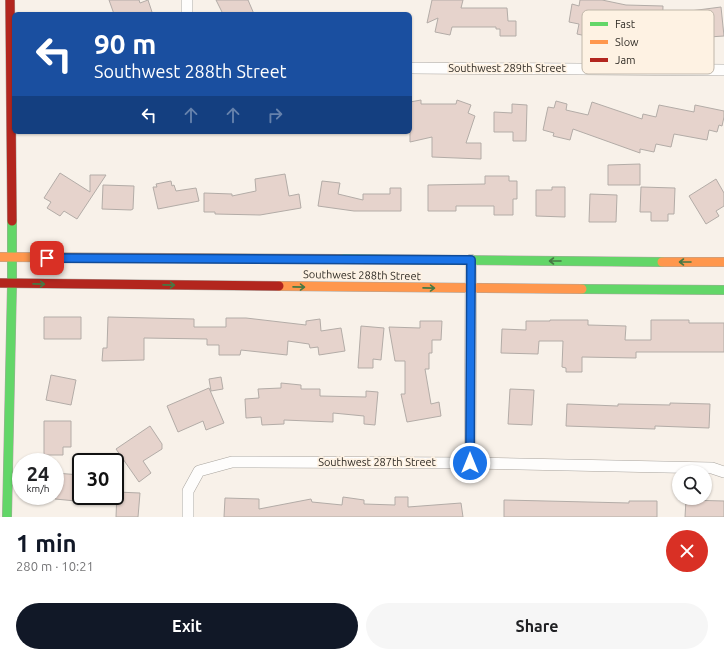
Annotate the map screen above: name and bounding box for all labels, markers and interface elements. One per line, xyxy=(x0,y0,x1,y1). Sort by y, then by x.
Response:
legend xyxy=(582,10,714,74)
text: Fast xyxy=(615,18,636,30)
icon: left xyxy=(28,28,80,80)
text: 90 m xyxy=(94,28,156,59)
text: Slow xyxy=(615,36,639,48)
text: Jam xyxy=(615,54,636,66)
text: Southwest 288th Street xyxy=(94,61,287,81)
street label: Southwest 289th Street xyxy=(448,62,567,74)
icon: left xyxy=(138,104,160,126)
icon: ahead xyxy=(180,104,202,126)
icon: ahead xyxy=(222,104,244,126)
icon: right xyxy=(264,104,286,126)
pin xyxy=(30,241,64,275)
icon: arrive xyxy=(36,247,58,269)
one-way arrow xyxy=(549,257,562,265)
one-way arrow xyxy=(679,258,692,266)
street label: Southwest 288th Street xyxy=(303,268,422,282)
one-way arrow xyxy=(32,280,45,288)
one-way arrow xyxy=(162,281,175,289)
one-way arrow xyxy=(292,283,305,291)
one-way arrow xyxy=(422,284,435,292)
position arrow xyxy=(449,442,491,484)
speed limit sign: 30 xyxy=(72,453,124,505)
street label: Southwest 287th Street xyxy=(318,456,437,468)
text: 24 xyxy=(27,462,49,485)
map controls xyxy=(672,465,712,505)
button: search xyxy=(672,465,712,505)
text: km/h xyxy=(26,483,50,494)
text: 1 min xyxy=(16,530,77,557)
button: close xyxy=(666,530,708,572)
text: 280 m · 10:21 xyxy=(16,559,94,573)
button: Exit xyxy=(16,603,358,649)
button: Share xyxy=(366,603,708,649)

